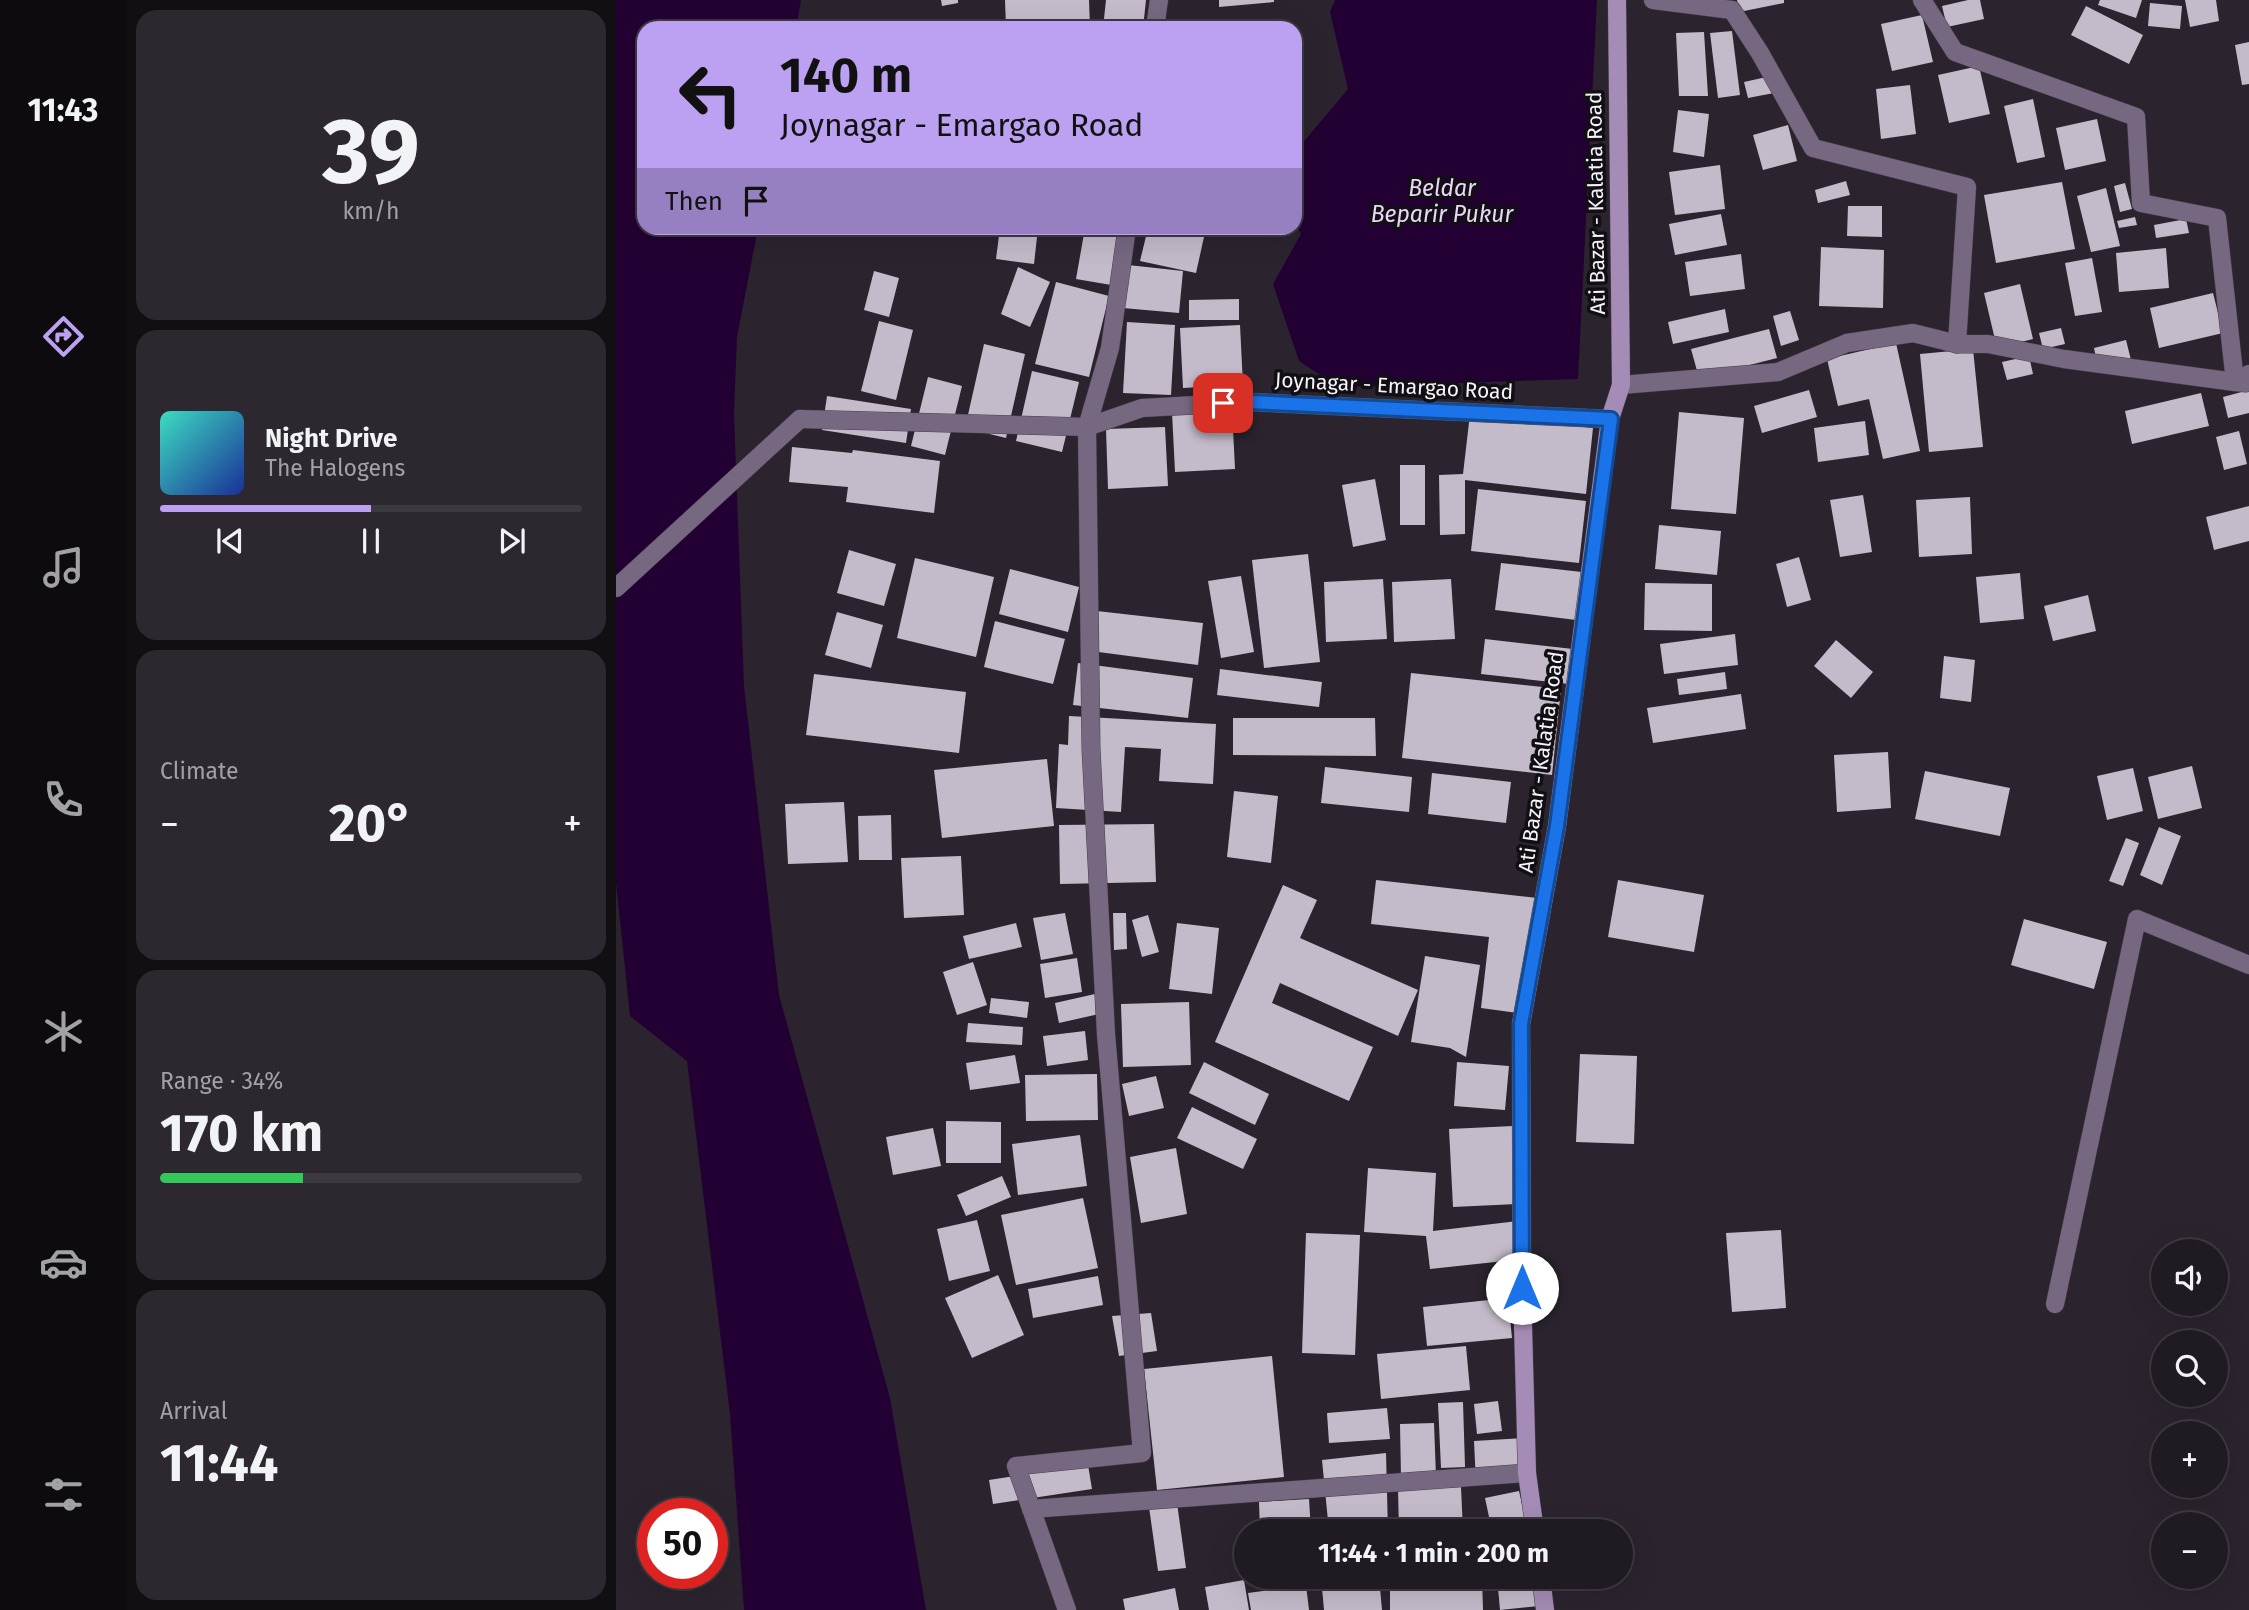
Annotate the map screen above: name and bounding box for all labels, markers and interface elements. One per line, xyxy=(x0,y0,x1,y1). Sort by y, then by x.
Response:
text: 140 m xyxy=(780,46,912,105)
icon: left xyxy=(665,49,756,140)
text: 11:43 xyxy=(28,91,98,129)
street label: Ati Bazar - Kalatia Road xyxy=(1581,91,1611,315)
text: 39 xyxy=(322,97,420,206)
text: Joynagar - Emargao Road xyxy=(780,106,1143,144)
water label: Beldar Beparir Pukur xyxy=(1371,174,1514,228)
icon: arrive xyxy=(737,182,775,220)
text: Then xyxy=(665,186,723,217)
text: km/h xyxy=(343,197,399,225)
icon: directions xyxy=(39,312,88,361)
street label: Joynagar - Emargao Road xyxy=(1274,367,1514,405)
pin xyxy=(1193,373,1253,433)
icon: arrive xyxy=(1204,384,1242,422)
text: Night Drive xyxy=(265,423,397,454)
text: The Halogens xyxy=(265,454,405,482)
icon: previous xyxy=(211,522,249,560)
icon: pause xyxy=(352,522,390,560)
icon: next xyxy=(493,522,531,560)
icon: music xyxy=(39,543,88,592)
street label: Ati Bazar - Kalatia Road xyxy=(1513,650,1569,874)
text: Climate xyxy=(160,757,239,785)
icon: phone xyxy=(39,775,88,824)
text: 20° xyxy=(329,792,413,855)
text: − xyxy=(160,801,179,847)
text: + xyxy=(563,801,582,847)
icon: climate xyxy=(39,1007,88,1056)
text: Range · 34% xyxy=(160,1067,283,1095)
text: 170 km xyxy=(160,1102,323,1165)
icon: car xyxy=(39,1238,88,1287)
map controls xyxy=(2151,1239,2228,1589)
button: sound xyxy=(2151,1239,2228,1316)
position arrow xyxy=(1485,1251,1559,1325)
button: search xyxy=(2151,1330,2228,1407)
text: Arrival xyxy=(160,1397,227,1425)
button: + xyxy=(2151,1421,2228,1498)
text: 11:44 xyxy=(160,1432,278,1495)
icon: filters xyxy=(39,1470,88,1519)
speed limit sign: 50 xyxy=(637,1498,728,1589)
button: − xyxy=(2151,1512,2228,1589)
text: 11:44 · 1 min · 200 m xyxy=(1318,1538,1549,1569)

